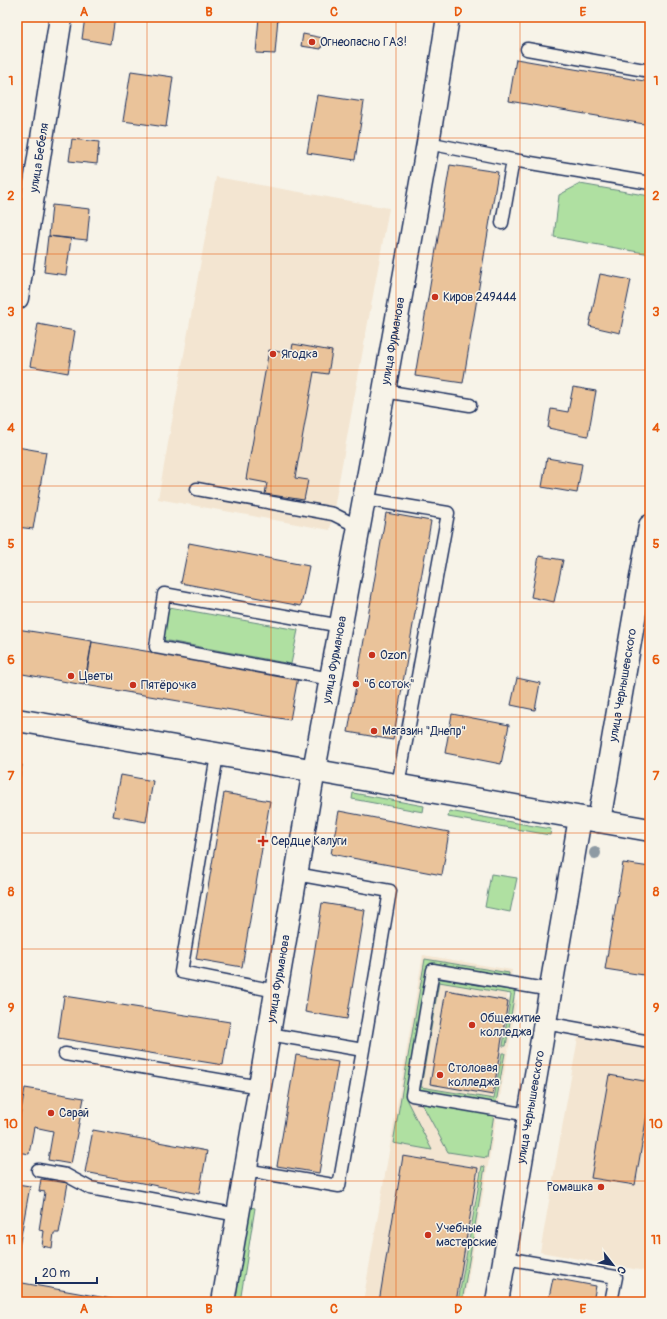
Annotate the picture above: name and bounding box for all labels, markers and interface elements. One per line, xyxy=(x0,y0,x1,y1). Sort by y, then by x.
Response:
text: A xyxy=(80,4,89,20)
text: B xyxy=(205,4,213,20)
text: C xyxy=(330,4,338,20)
text: D xyxy=(454,4,462,20)
text: E xyxy=(580,4,587,20)
place label: Огнеопасно ГАЗ! xyxy=(320,35,407,50)
marker: Огнеопасно ГАЗ! xyxy=(307,37,317,47)
text: 1 xyxy=(8,73,14,89)
text: 1 xyxy=(653,73,659,89)
street label: улица Бебеля xyxy=(26,121,52,195)
text: 2 xyxy=(7,188,15,204)
text: 2 xyxy=(652,188,660,204)
place label: Киров 249444 xyxy=(443,290,517,305)
marker: Киров 249444 xyxy=(430,292,440,302)
street label: улица Фурманова xyxy=(378,296,409,387)
text: 3 xyxy=(7,304,15,320)
text: 3 xyxy=(652,304,660,320)
place label: Ягодка xyxy=(281,347,318,362)
marker: Ягодка xyxy=(268,349,278,359)
text: 4 xyxy=(7,420,15,436)
text: 4 xyxy=(652,420,660,436)
text: 5 xyxy=(7,536,15,552)
text: 5 xyxy=(652,536,660,552)
street label: улица Фурманова xyxy=(319,614,350,706)
street label: улица Чернышевского xyxy=(606,627,640,744)
place label: Ozon xyxy=(380,648,407,663)
marker: Ozon xyxy=(367,650,377,660)
text: 6 xyxy=(7,652,15,668)
text: 6 xyxy=(652,652,660,668)
place label: Цветы xyxy=(79,669,113,684)
marker: Цветы xyxy=(66,671,76,681)
place label: "6 соток" xyxy=(364,677,415,692)
place label: Пятёрочка xyxy=(141,678,197,693)
marker: "6 соток" xyxy=(351,679,361,689)
marker: Пятёрочка xyxy=(128,680,138,690)
place label: Магазин "Днепр" xyxy=(382,724,466,739)
marker: Магазин "Днепр" xyxy=(369,726,379,736)
text: 7 xyxy=(8,768,15,784)
text: 7 xyxy=(653,768,660,784)
place label: Сердце Калуги xyxy=(271,834,347,849)
marker: Сердце Калуги xyxy=(258,836,268,846)
text: 8 xyxy=(8,884,15,900)
text: 8 xyxy=(653,884,660,900)
street label: улица Фурманова xyxy=(264,933,294,1025)
text: 9 xyxy=(8,1000,15,1016)
text: 9 xyxy=(653,1000,660,1016)
place label: Общежитие колледжа xyxy=(480,1011,540,1040)
marker: Общежитие колледжа xyxy=(467,1020,477,1030)
street label: улица Чернышевского xyxy=(514,1049,548,1166)
place label: Столовая колледжа xyxy=(448,1061,500,1090)
marker: Столовая колледжа xyxy=(435,1070,445,1080)
place label: Сарай xyxy=(59,1106,89,1121)
marker: Сарай xyxy=(46,1108,56,1118)
text: 10 xyxy=(4,1116,18,1132)
text: 10 xyxy=(649,1116,663,1132)
place label: Ромашка xyxy=(547,1180,593,1195)
marker: Ромашка xyxy=(596,1182,606,1192)
place label: Учебные мастерские xyxy=(436,1221,497,1250)
marker: Учебные мастерские xyxy=(423,1230,433,1240)
text: 11 xyxy=(6,1232,16,1248)
text: 11 xyxy=(651,1232,661,1248)
north arrow xyxy=(593,1245,633,1285)
scale bar xyxy=(36,1259,97,1285)
text: С xyxy=(614,1264,628,1276)
text: 20 m xyxy=(42,1266,71,1281)
text: A xyxy=(80,1301,89,1317)
text: B xyxy=(205,1301,213,1317)
text: C xyxy=(330,1301,338,1317)
text: D xyxy=(454,1301,462,1317)
text: E xyxy=(580,1301,587,1317)

